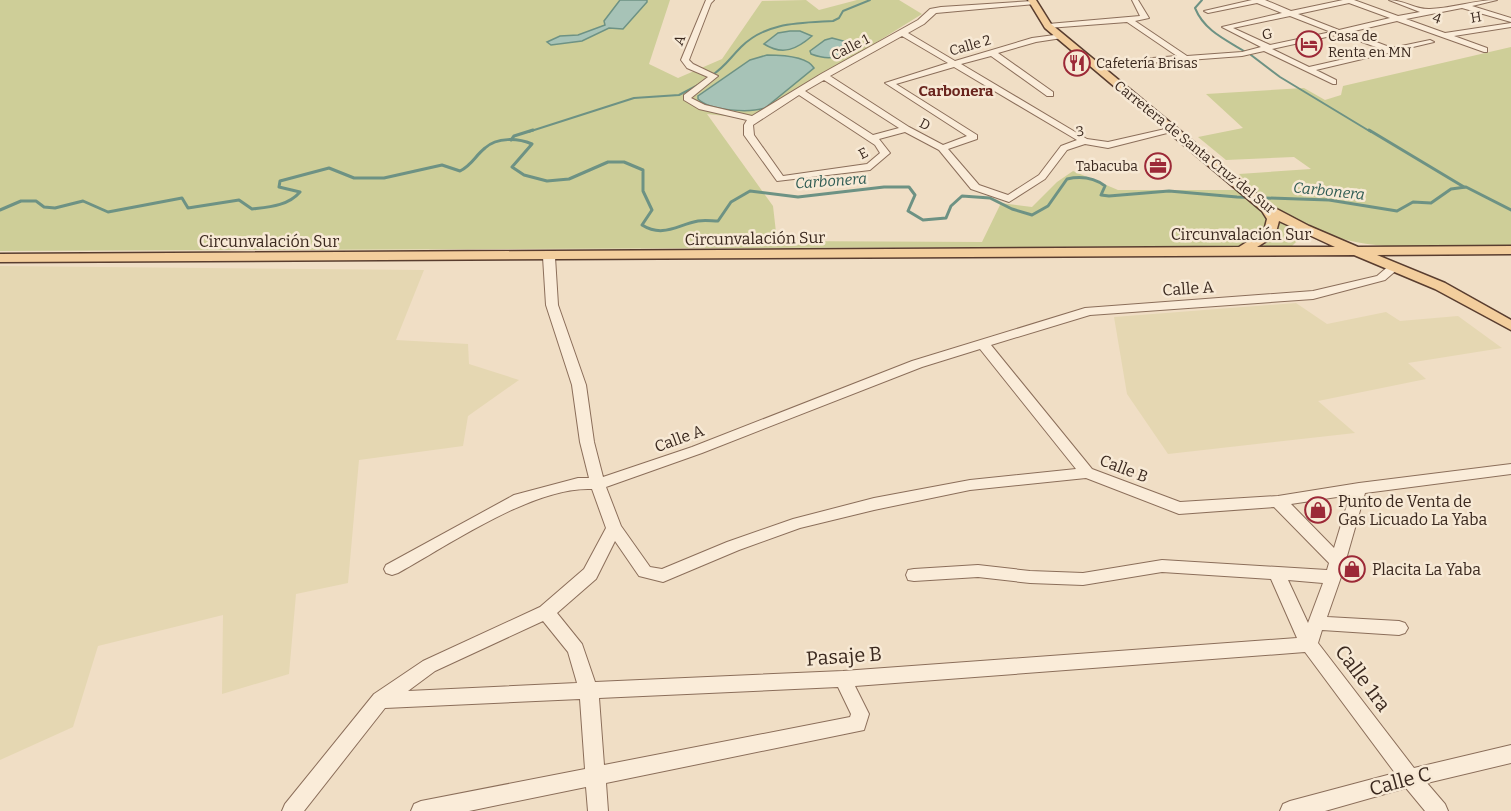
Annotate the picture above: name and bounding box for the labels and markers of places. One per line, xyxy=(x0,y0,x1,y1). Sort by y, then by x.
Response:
place label: Casa de Renta en MN xyxy=(1328,28,1412,61)
hotel icon: Casa de Renta en MN xyxy=(1294,29,1324,59)
restaurant icon: Cafetería Brisas xyxy=(1062,48,1092,78)
place label: Cafetería Brisas xyxy=(1096,55,1198,72)
office icon: Tabacuba xyxy=(1143,151,1173,181)
place label: Tabacuba xyxy=(1076,158,1138,175)
place label: Punto de Venta de Gas Licuado La Yaba xyxy=(1338,492,1487,529)
shop icon: Punto de Venta de Gas Licuado La Yaba xyxy=(1303,495,1333,525)
shop icon: Placita La Yaba xyxy=(1337,554,1367,584)
place label: Placita La Yaba xyxy=(1372,560,1481,579)

